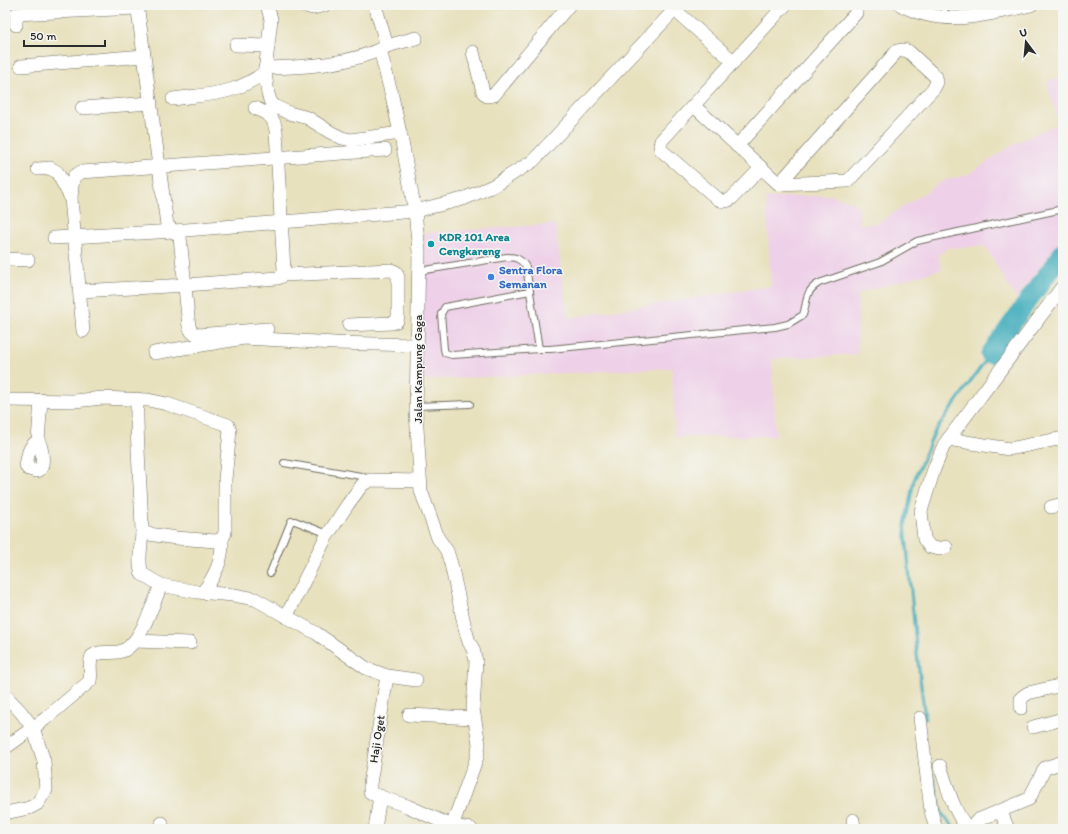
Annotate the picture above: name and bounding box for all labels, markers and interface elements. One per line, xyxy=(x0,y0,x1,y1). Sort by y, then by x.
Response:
scale bar xyxy=(24,22,105,48)
north arrow xyxy=(1006,22,1046,62)
text: U xyxy=(1018,26,1029,40)
text: 50 m xyxy=(30,29,56,43)
place label: KDR 101 Area Cengkareng xyxy=(439,230,510,259)
marker: KDR 101 Area Cengkareng xyxy=(426,239,436,249)
place label: Sentra Flora Semanan xyxy=(499,263,563,291)
marker: Sentra Flora Semanan xyxy=(486,272,496,282)
street label: Jalan Kampung Gaga xyxy=(411,314,425,423)
street label: Haji Oget xyxy=(366,714,388,764)

